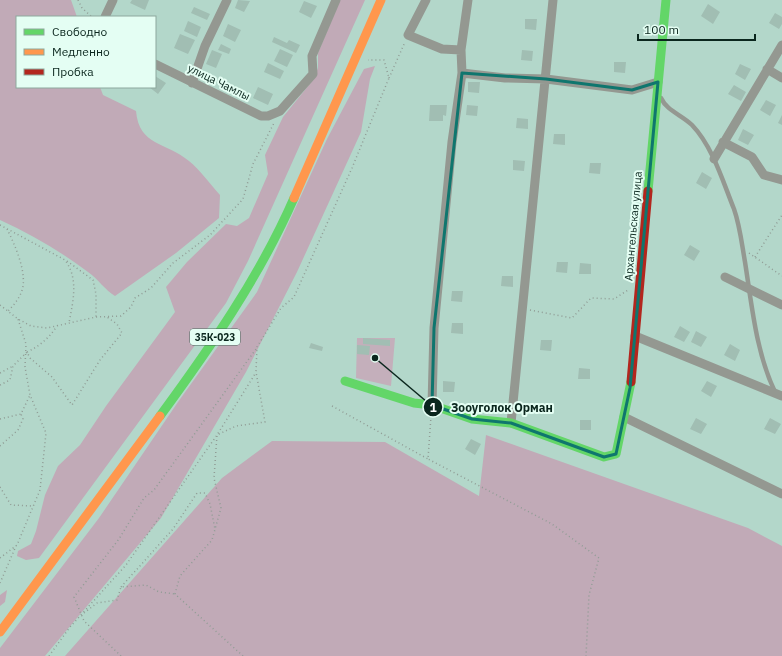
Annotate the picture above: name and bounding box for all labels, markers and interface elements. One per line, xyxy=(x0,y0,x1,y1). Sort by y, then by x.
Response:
legend xyxy=(16,16,156,88)
scale bar xyxy=(638,16,755,42)
text: 100 m xyxy=(644,22,679,37)
text: Свободно xyxy=(52,24,108,39)
text: Медленно xyxy=(52,44,110,59)
street label: улица Чамлы xyxy=(185,61,253,103)
text: Пробка xyxy=(52,64,94,79)
street label: Архангельская улица xyxy=(621,170,645,281)
road number: 35К-023 xyxy=(190,329,240,345)
callout: Зооуголок Орман xyxy=(423,395,561,419)
text: 1 xyxy=(429,400,437,415)
text: Зооуголок Орман xyxy=(451,400,553,415)

